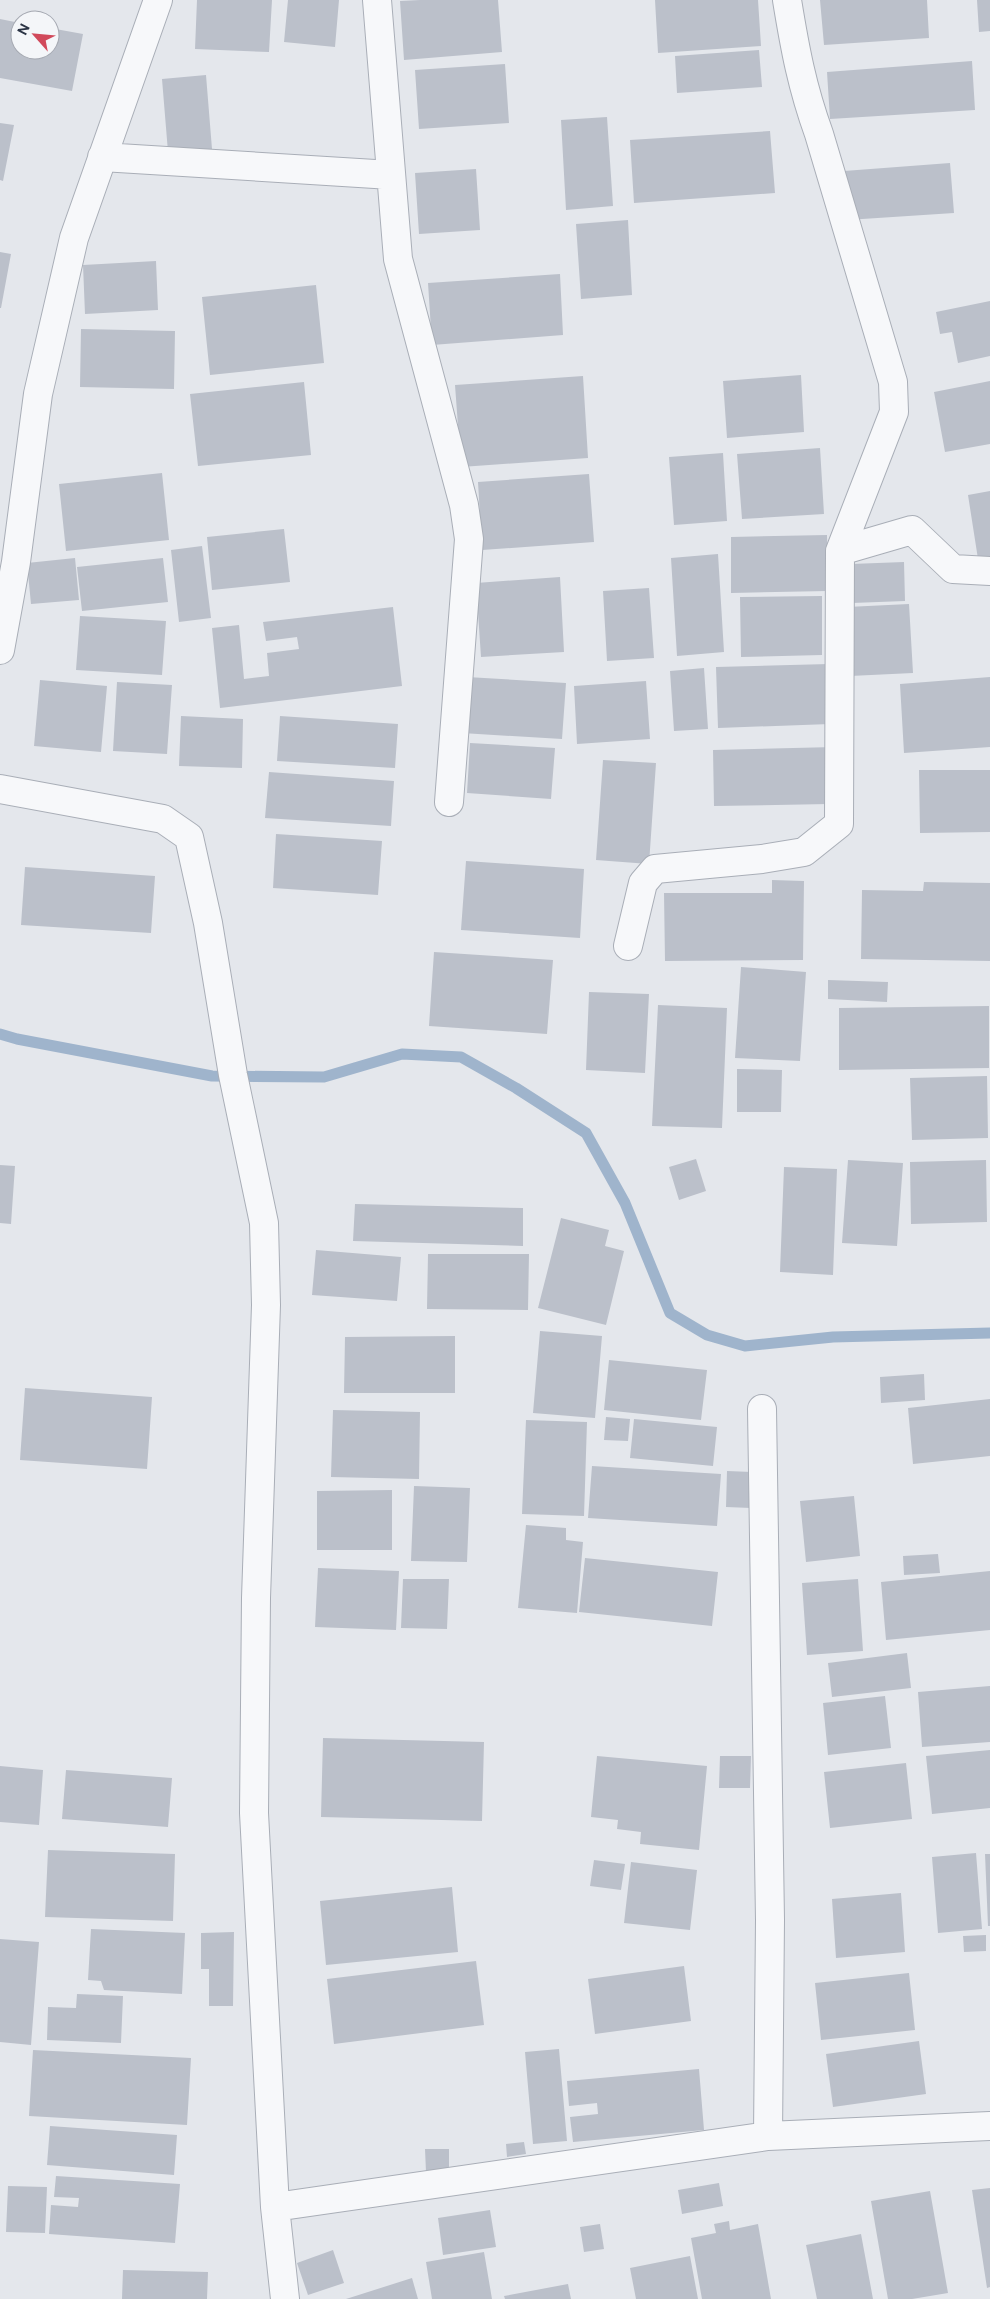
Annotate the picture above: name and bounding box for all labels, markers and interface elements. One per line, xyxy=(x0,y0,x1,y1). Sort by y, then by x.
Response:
north arrow xyxy=(10,10,60,60)
text: N xyxy=(13,20,34,38)

